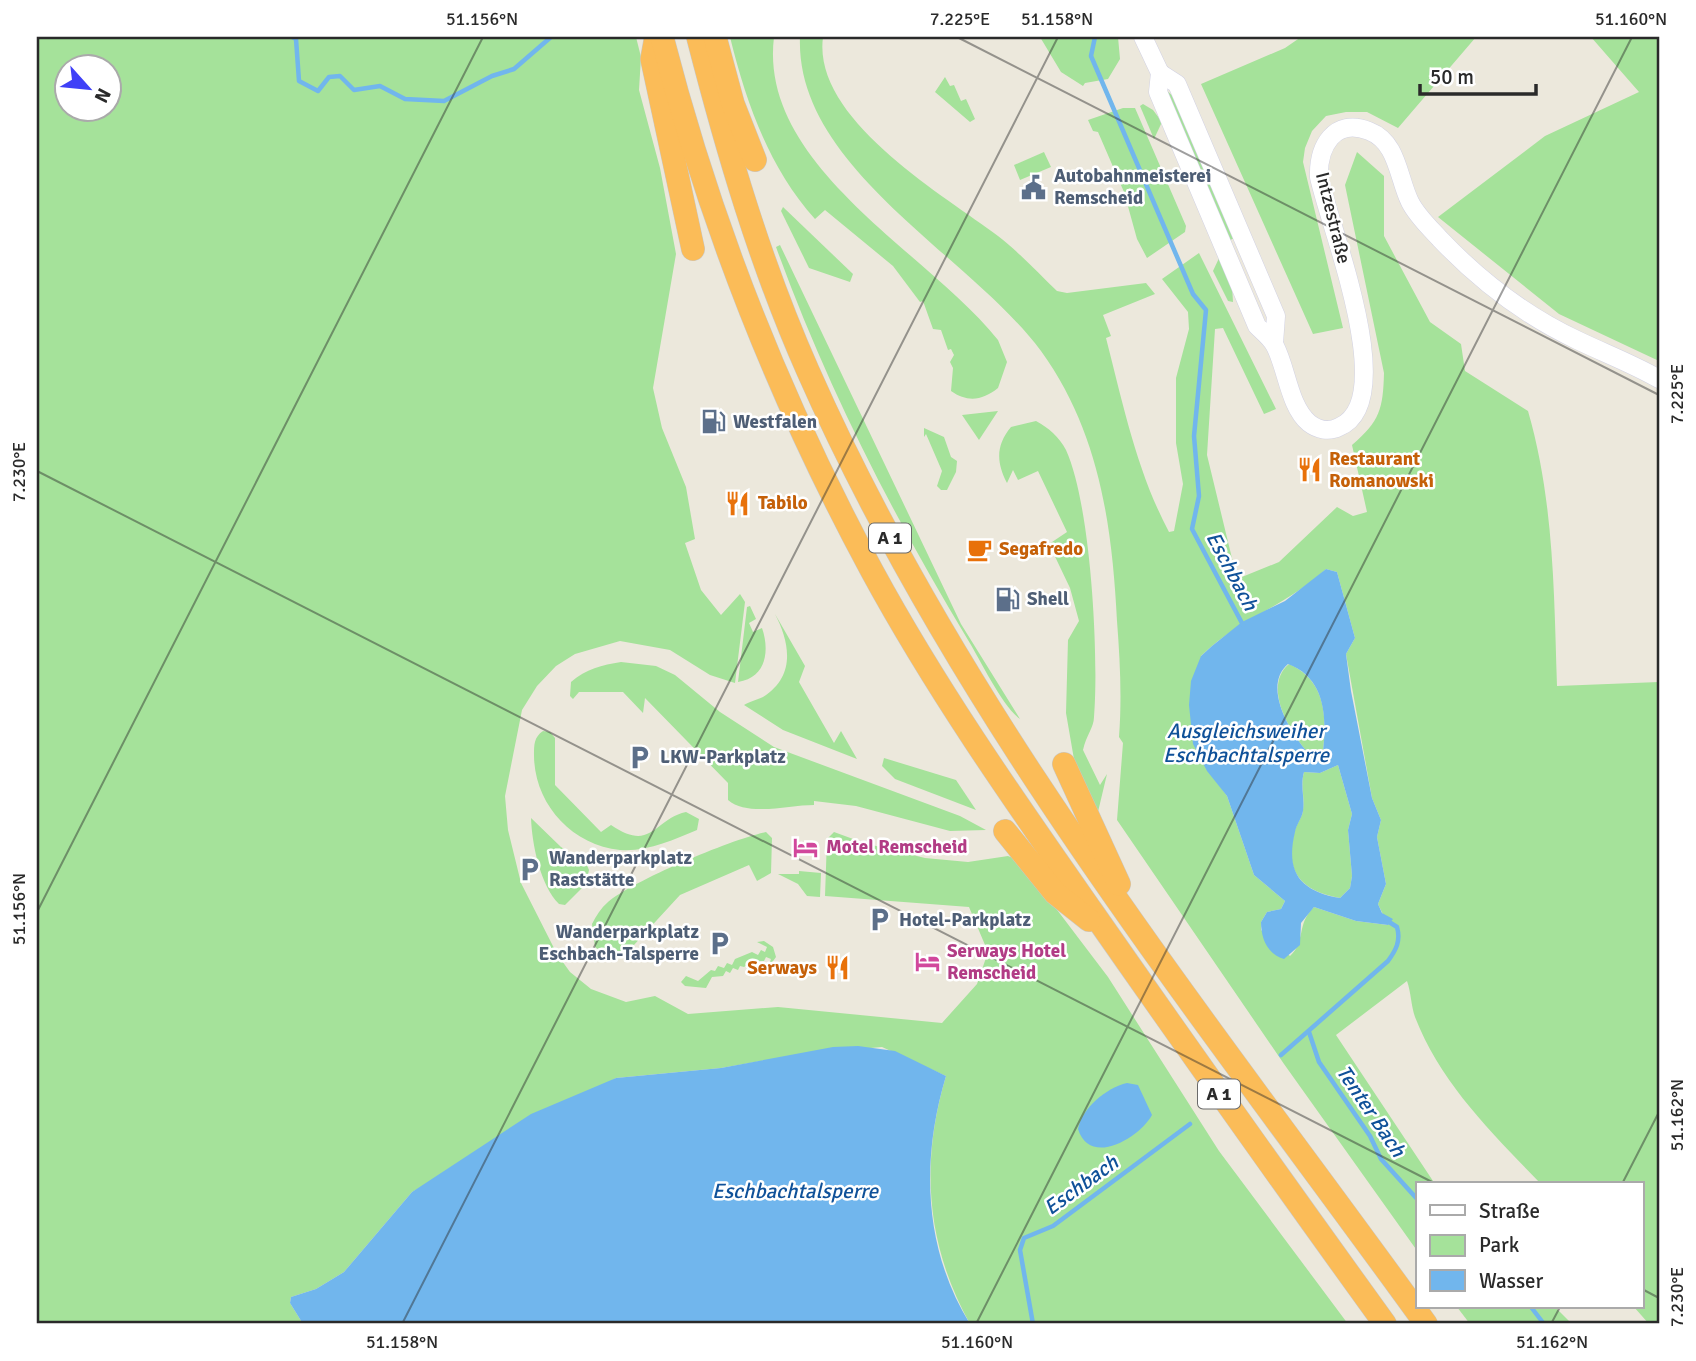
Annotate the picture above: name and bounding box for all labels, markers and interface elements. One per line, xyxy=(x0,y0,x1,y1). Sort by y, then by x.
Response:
text: 51.156°N xyxy=(446,8,518,30)
text: 7.225°E xyxy=(930,8,990,30)
text: 51.158°N xyxy=(1021,8,1093,30)
text: 51.160°N xyxy=(1595,8,1667,30)
north arrow xyxy=(52,52,122,122)
scale bar xyxy=(1420,52,1535,96)
text: 50 m xyxy=(1430,64,1474,90)
text: N xyxy=(89,84,116,107)
place label: Autobahnmeisterei Remscheid xyxy=(1054,164,1211,210)
street label: Intzestraße xyxy=(1310,170,1356,266)
public building icon: Autobahnmeisterei Remscheid xyxy=(1020,173,1048,201)
text: 7.225°E xyxy=(1666,364,1688,424)
fuel station icon: Westfalen xyxy=(699,408,727,436)
place label: Westfalen xyxy=(733,410,817,434)
text: 7.230°E xyxy=(8,442,30,502)
place label: Restaurant Romanowski xyxy=(1329,447,1434,493)
restaurant icon: Restaurant Romanowski xyxy=(1295,456,1323,484)
restaurant icon: Tabilo xyxy=(724,489,752,517)
place label: Tabilo xyxy=(758,491,808,515)
road number: A 1 xyxy=(869,524,911,552)
water label: Eschbach xyxy=(1200,527,1264,615)
cafe icon: Segafredo xyxy=(965,535,993,563)
place label: Segafredo xyxy=(999,537,1083,561)
fuel station icon: Shell xyxy=(993,585,1021,613)
place label: Shell xyxy=(1027,587,1069,611)
water label: Ausgleichsweiher Eschbachtalsperre xyxy=(1163,718,1330,768)
parking icon: LKW-Parkplatz xyxy=(626,743,654,771)
place label: LKW-Parkplatz xyxy=(660,745,786,769)
hotel icon: Motel Remscheid xyxy=(792,833,820,861)
place label: Motel Remscheid xyxy=(826,835,968,859)
place label: Wanderparkplatz Raststätte xyxy=(549,846,693,892)
parking icon: Wanderparkplatz Raststätte xyxy=(515,855,543,883)
text: 51.156°N xyxy=(8,873,30,945)
parking icon: Hotel-Parkplatz xyxy=(865,906,893,934)
place label: Hotel-Parkplatz xyxy=(899,908,1031,932)
place label: Wanderparkplatz Eschbach-Talsperre xyxy=(539,920,699,966)
parking icon: Wanderparkplatz Eschbach-Talsperre xyxy=(705,929,733,957)
place label: Serways Hotel Remscheid xyxy=(947,939,1066,985)
hotel icon: Serways Hotel Remscheid xyxy=(913,948,941,976)
restaurant icon: Serways xyxy=(823,954,851,982)
place label: Serways xyxy=(747,956,817,980)
water label: Tenter Bach xyxy=(1331,1060,1411,1162)
road number: A 1 xyxy=(1198,1079,1240,1108)
text: 51.162°N xyxy=(1666,1079,1688,1151)
water label: Eschbach xyxy=(1039,1149,1124,1221)
water label: Eschbachtalsperre xyxy=(712,1178,879,1204)
legend xyxy=(1416,1182,1644,1308)
text: Straße xyxy=(1479,1198,1540,1224)
text: Park xyxy=(1479,1232,1520,1258)
text: 7.230°E xyxy=(1666,1267,1688,1327)
text: Wasser xyxy=(1479,1268,1544,1294)
text: 51.158°N xyxy=(366,1331,438,1353)
text: 51.160°N xyxy=(941,1331,1013,1353)
text: 51.162°N xyxy=(1516,1331,1588,1353)

